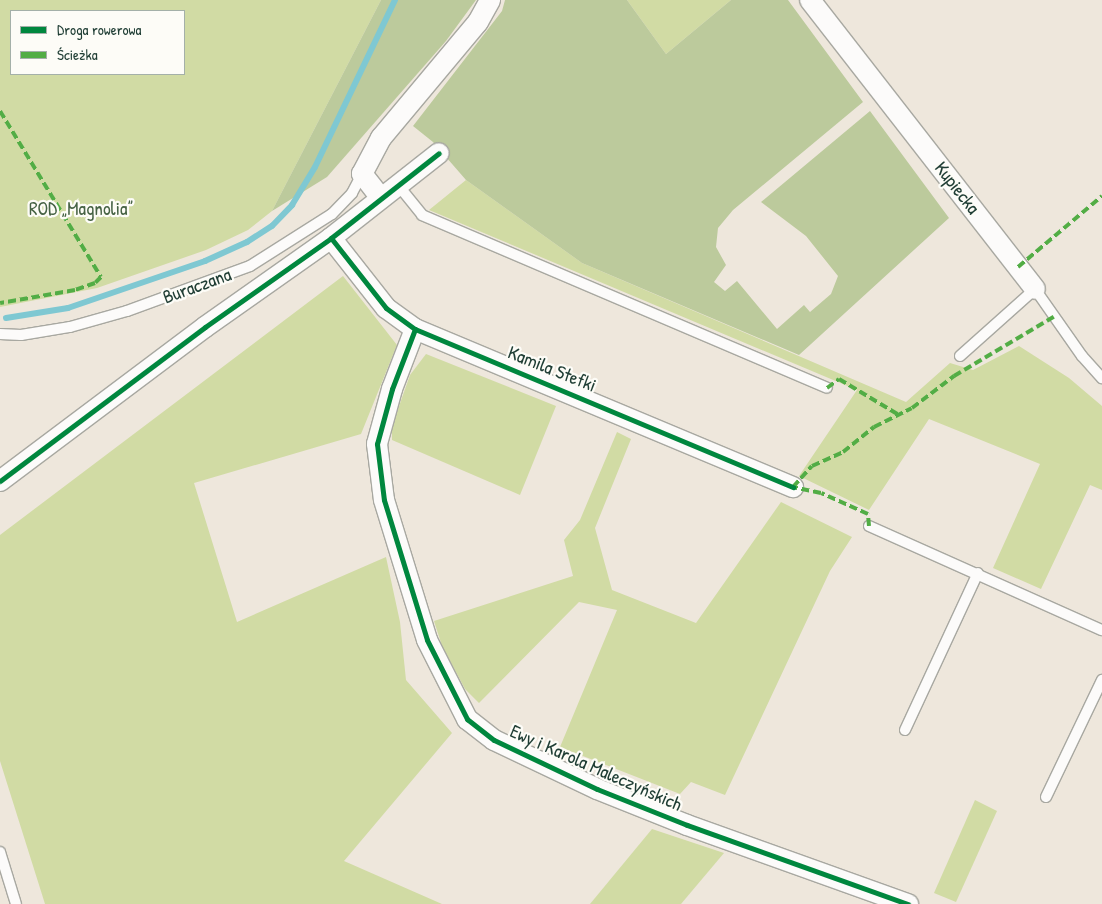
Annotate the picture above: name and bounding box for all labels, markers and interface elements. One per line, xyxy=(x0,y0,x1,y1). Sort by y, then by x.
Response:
legend xyxy=(10,10,185,75)
text: Droga rowerowa xyxy=(57,19,141,40)
text: Ścieżka xyxy=(57,44,98,65)
street label: Kupiecka xyxy=(929,157,985,219)
park label: ROD „Magnolia” xyxy=(29,198,133,220)
street label: Buraczana xyxy=(160,263,234,309)
street label: Kamila Stefki xyxy=(505,341,599,397)
street label: Ewy i Karola Maleczyńskich xyxy=(507,720,685,816)

